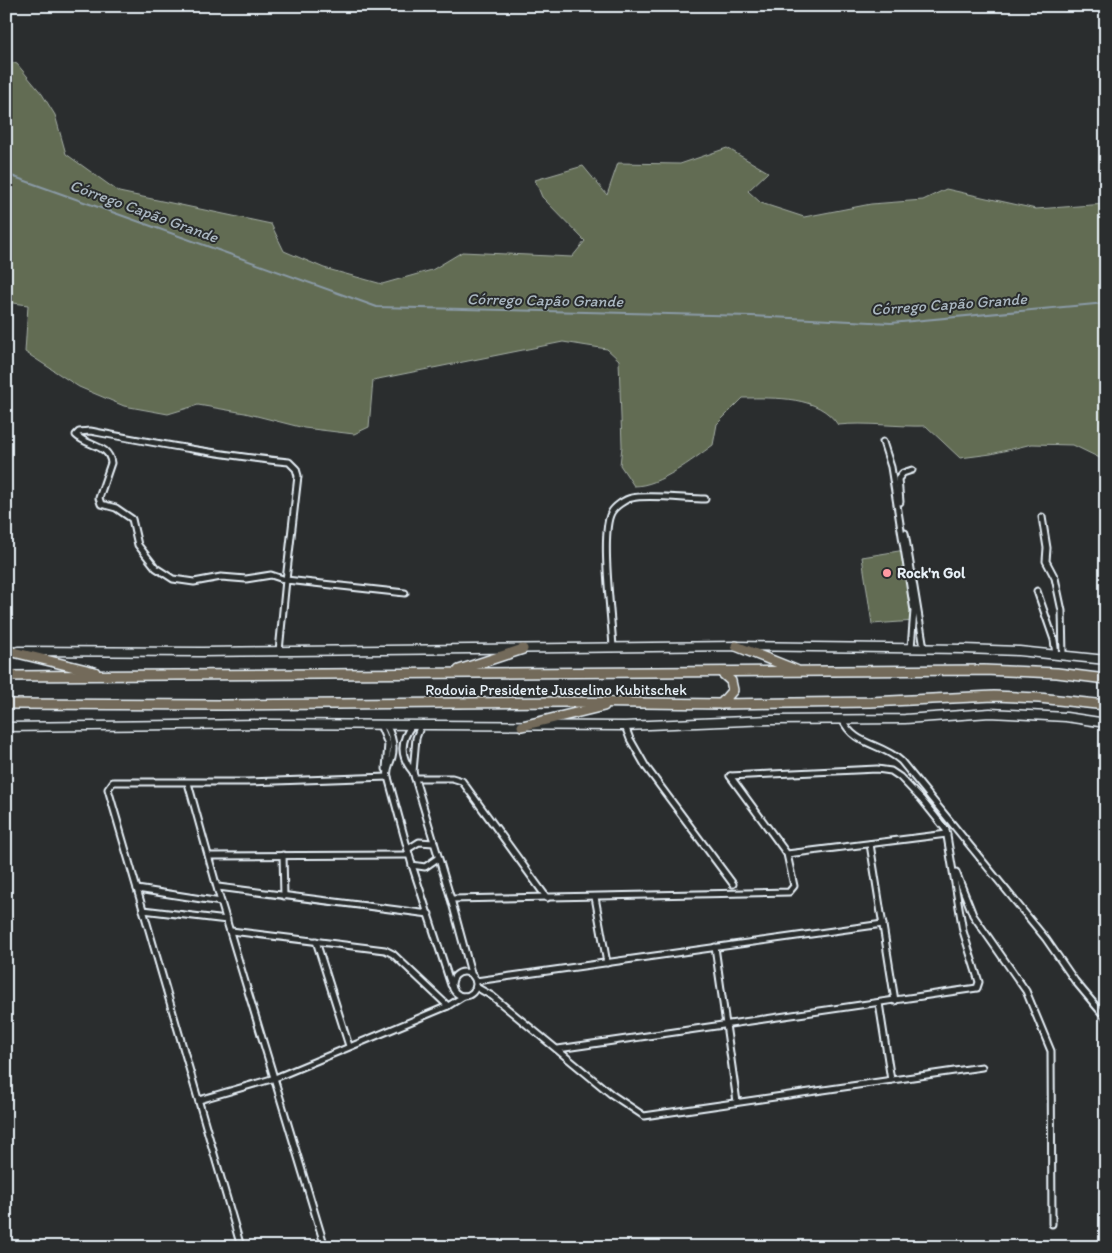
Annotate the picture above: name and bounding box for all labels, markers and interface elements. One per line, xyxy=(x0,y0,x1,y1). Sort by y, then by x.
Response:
water label: Córrego Capão Grande xyxy=(67,175,222,247)
water label: Córrego Capão Grande xyxy=(467,289,625,311)
water label: Córrego Capão Grande xyxy=(870,289,1029,319)
place label: Rock'n Gol xyxy=(897,564,966,582)
marker: Rock'n Gol xyxy=(881,567,893,579)
street label: Rodovia Presidente Juscelino Kubitschek xyxy=(425,681,687,699)

